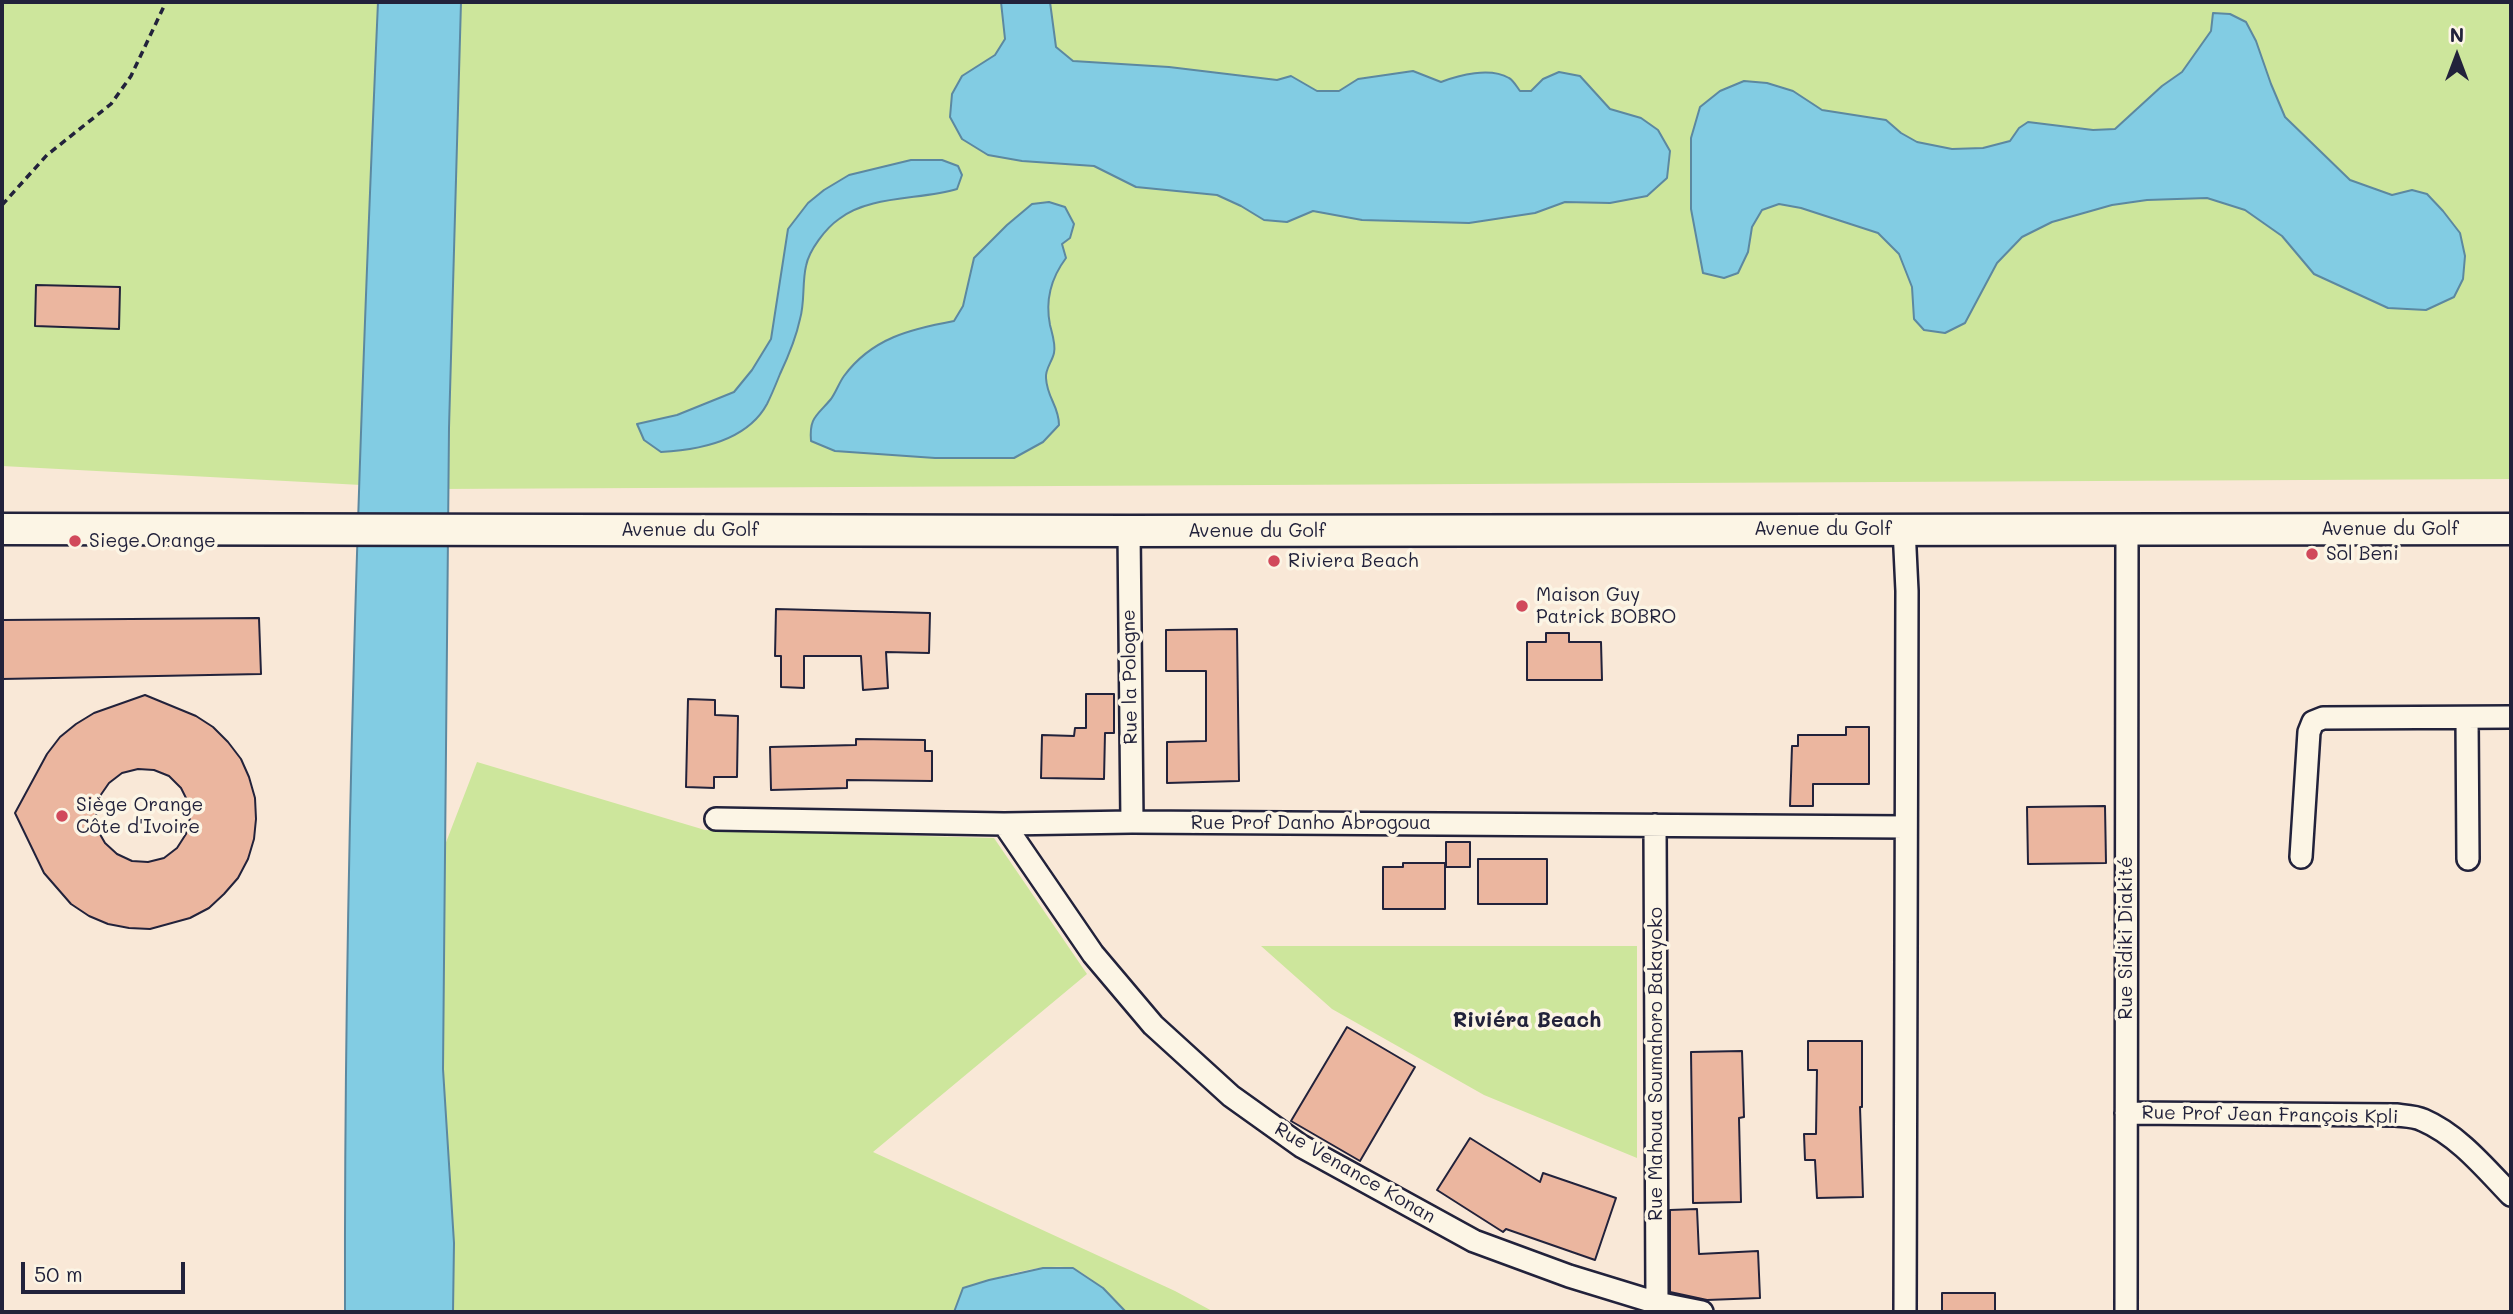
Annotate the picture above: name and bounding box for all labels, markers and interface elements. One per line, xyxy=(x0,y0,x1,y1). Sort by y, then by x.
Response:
north arrow xyxy=(2422,21,2492,91)
text: N xyxy=(2450,22,2464,47)
street label: Avenue du Golf xyxy=(1754,518,1892,540)
street label: Avenue du Golf xyxy=(2321,518,2459,540)
street label: Avenue du Golf xyxy=(621,519,759,541)
street label: Avenue du Golf xyxy=(1188,520,1326,542)
place label: Siege Orange xyxy=(89,530,216,552)
marker: Siege Orange xyxy=(67,533,83,549)
place label: Sol Beni xyxy=(2326,543,2399,565)
marker: Sol Beni xyxy=(2304,546,2320,562)
place label: Riviera Beach xyxy=(1288,550,1418,572)
marker: Riviera Beach xyxy=(1266,553,1282,569)
place label: Maison Guy Patrick BOBRO xyxy=(1536,584,1676,628)
marker: Maison Guy Patrick BOBRO xyxy=(1514,598,1530,614)
street label: Rue la Pologne xyxy=(1117,609,1143,745)
place label: Siège Orange Côte d'Ivoire xyxy=(76,794,203,838)
marker: Siège Orange Côte d'Ivoire xyxy=(54,808,70,824)
street label: Rue Prof Danho Abrogoua xyxy=(1191,812,1431,834)
street label: Rue Sidiki Diakité xyxy=(2115,856,2137,1020)
street label: Rue Mahoua Soumahoro Bakayoko xyxy=(1645,907,1667,1221)
district label: Riviéra Beach xyxy=(1453,1008,1601,1034)
street label: Rue Prof Jean François Kpli xyxy=(2141,1101,2399,1129)
street label: Rue Venance Konan xyxy=(1270,1118,1440,1228)
scale bar xyxy=(24,1248,189,1292)
text: 50 m xyxy=(34,1260,83,1287)

